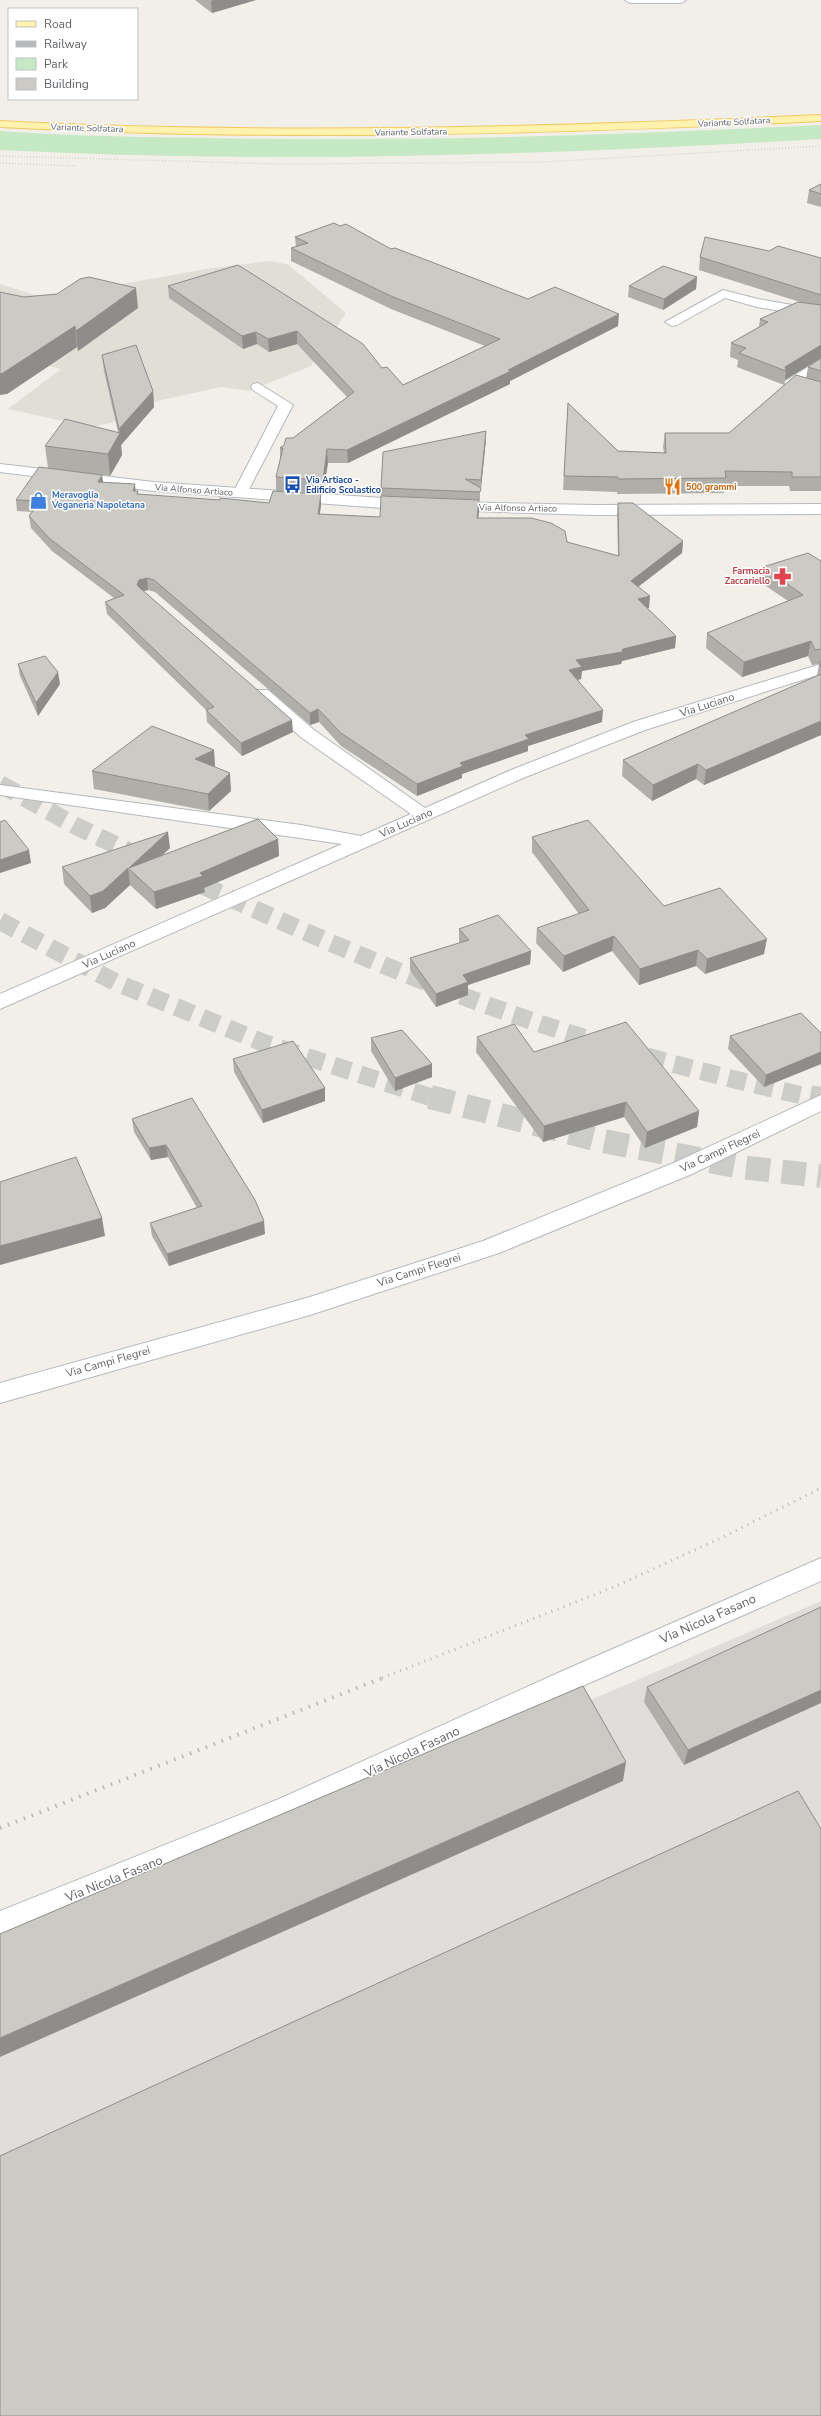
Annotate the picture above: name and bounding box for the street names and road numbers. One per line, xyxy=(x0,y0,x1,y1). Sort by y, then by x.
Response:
street label: Variante Solfatara xyxy=(696,114,771,130)
street label: Variante Solfatara xyxy=(50,121,124,135)
street label: Variante Solfatara xyxy=(374,125,448,139)
street label: Via Alfonso Artiaco xyxy=(154,481,233,499)
street label: Via Alfonso Artiaco xyxy=(478,501,557,515)
street label: Via Luciano xyxy=(677,689,736,721)
street label: Via Luciano xyxy=(376,805,435,842)
street label: Via Luciano xyxy=(79,936,138,973)
street label: Via Campi Flegrei xyxy=(677,1126,763,1177)
street label: Via Campi Flegrei xyxy=(374,1249,463,1291)
street label: Via Campi Flegrei xyxy=(63,1343,152,1381)
street label: Via Nicola Fasano xyxy=(656,1590,759,1649)
street label: Via Nicola Fasano xyxy=(360,1722,463,1782)
street label: Via Nicola Fasano xyxy=(62,1851,165,1907)

